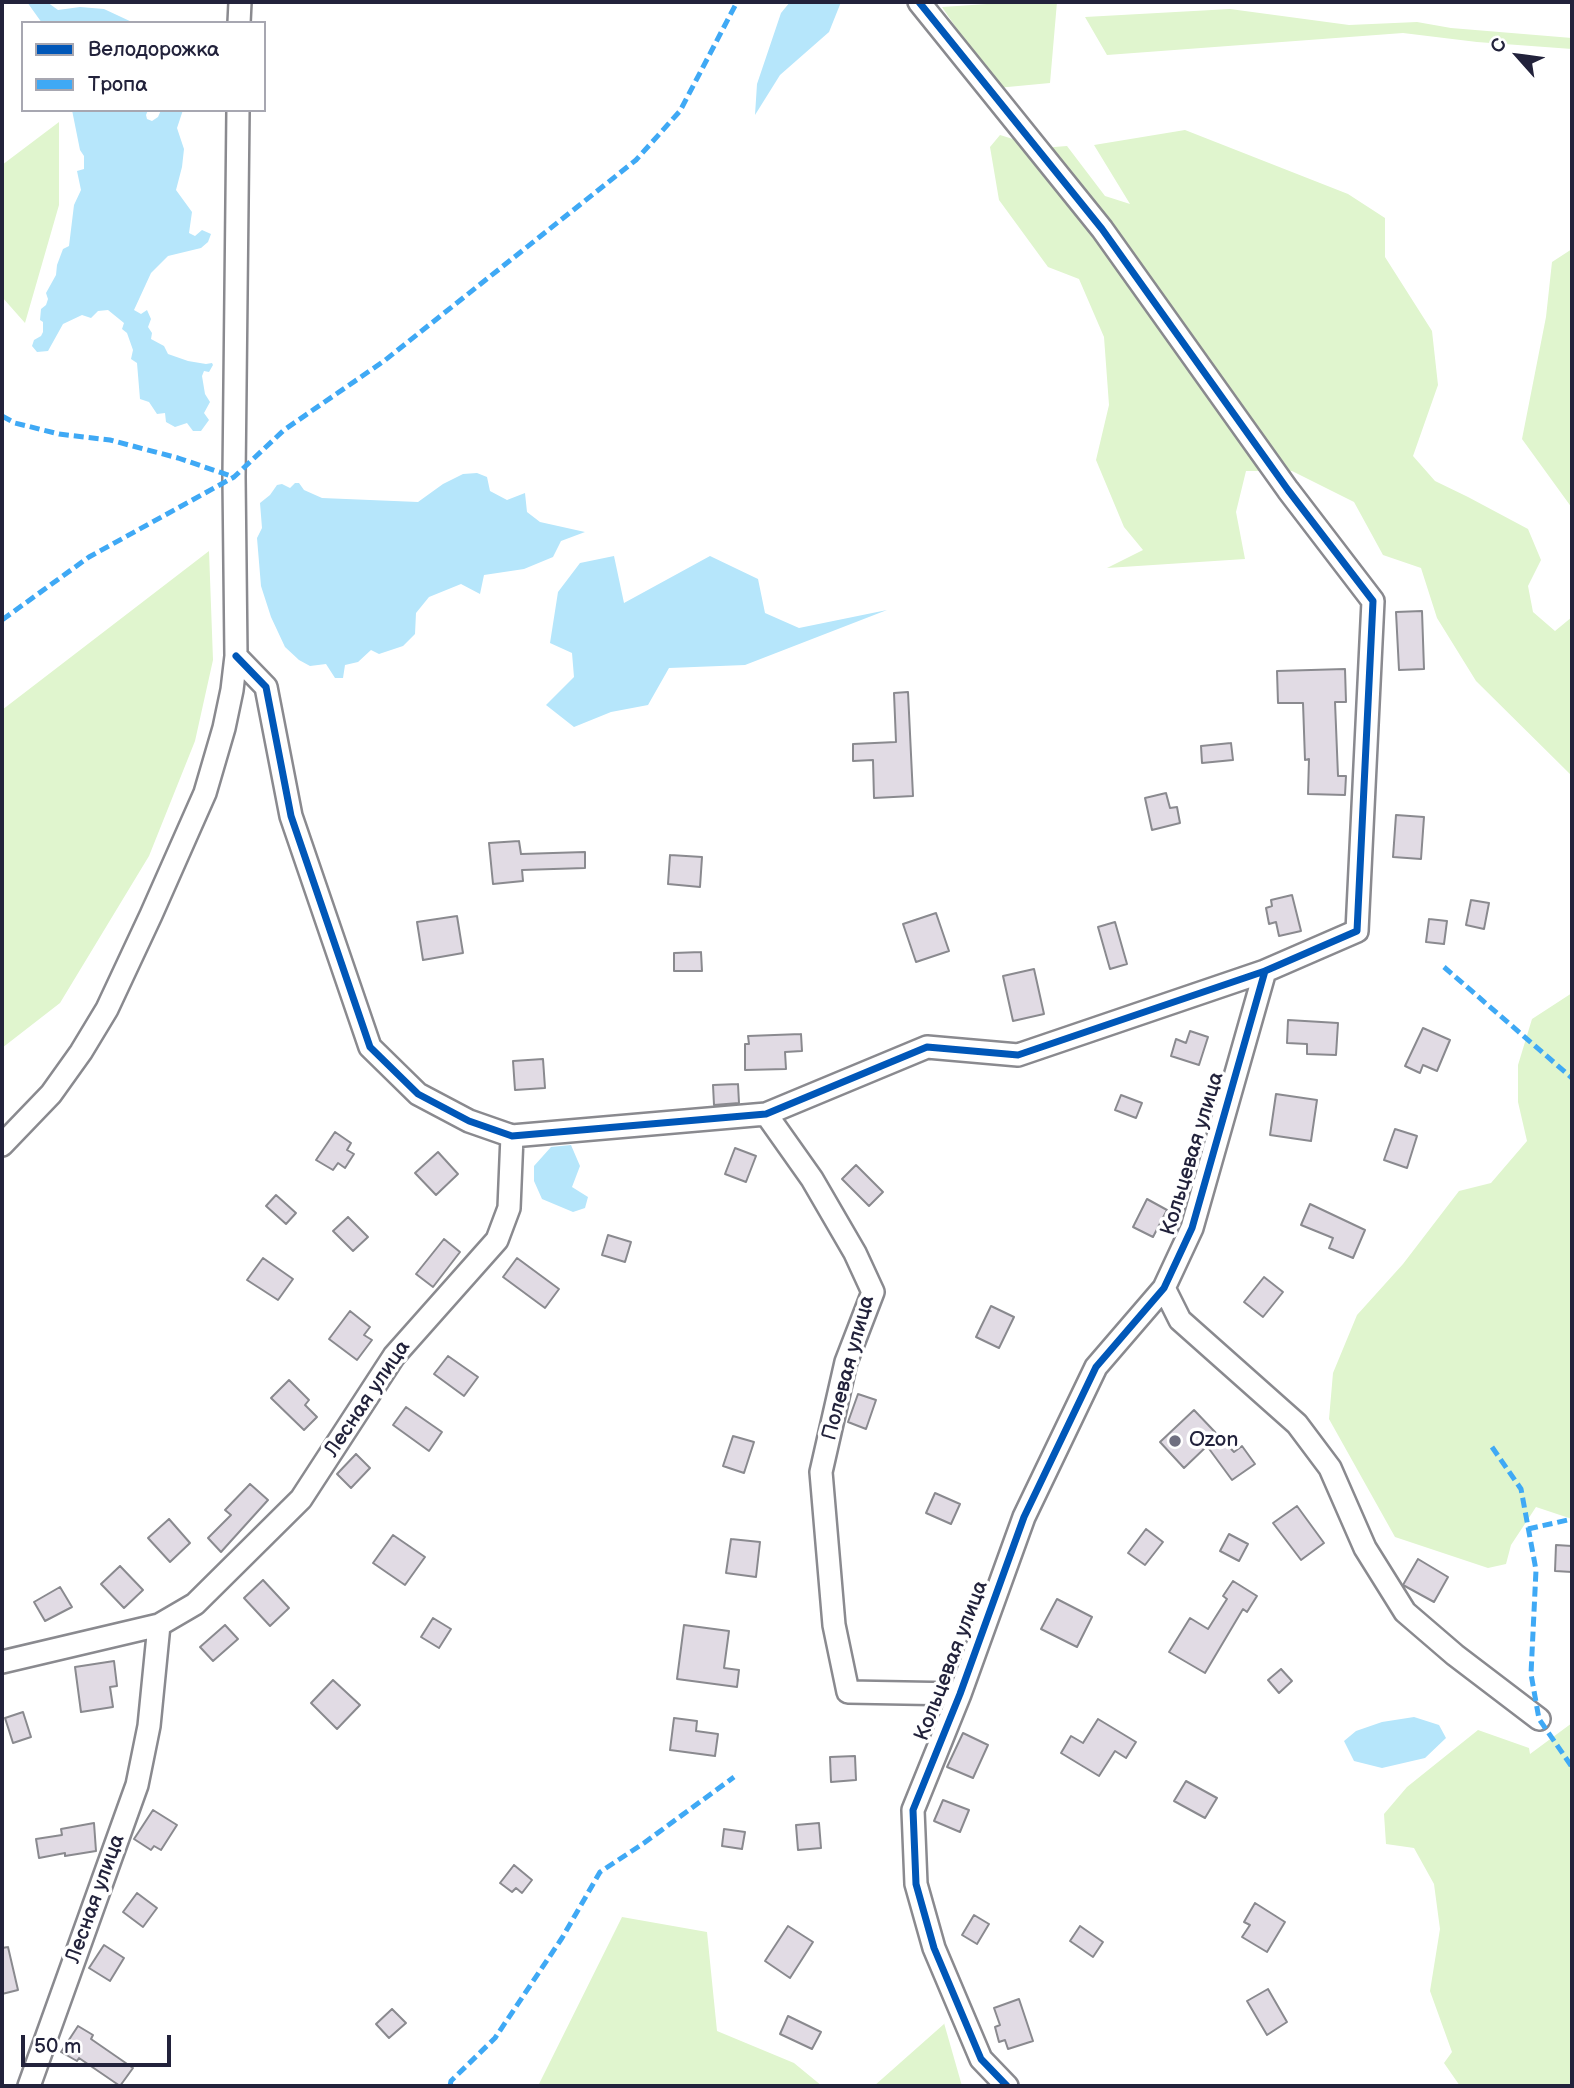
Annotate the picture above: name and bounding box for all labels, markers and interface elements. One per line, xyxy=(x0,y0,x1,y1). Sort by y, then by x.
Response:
legend xyxy=(21,21,266,112)
north arrow xyxy=(1483,21,1553,91)
text: С xyxy=(1486,35,1512,57)
text: Велодорожка xyxy=(88,37,219,62)
text: Тропа xyxy=(88,72,148,97)
street label: Кольцевая улица xyxy=(1156,1069,1230,1239)
street label: Полевая улица xyxy=(818,1293,880,1443)
street label: Лесная улица xyxy=(320,1336,416,1462)
place label: Ozon xyxy=(1189,1428,1238,1454)
marker: Ozon xyxy=(1167,1433,1183,1449)
street label: Кольцевая улица xyxy=(910,1577,994,1745)
street label: Лесная улица xyxy=(61,1831,131,1967)
scale bar xyxy=(24,2022,175,2066)
text: 50 m xyxy=(34,2034,81,2059)

